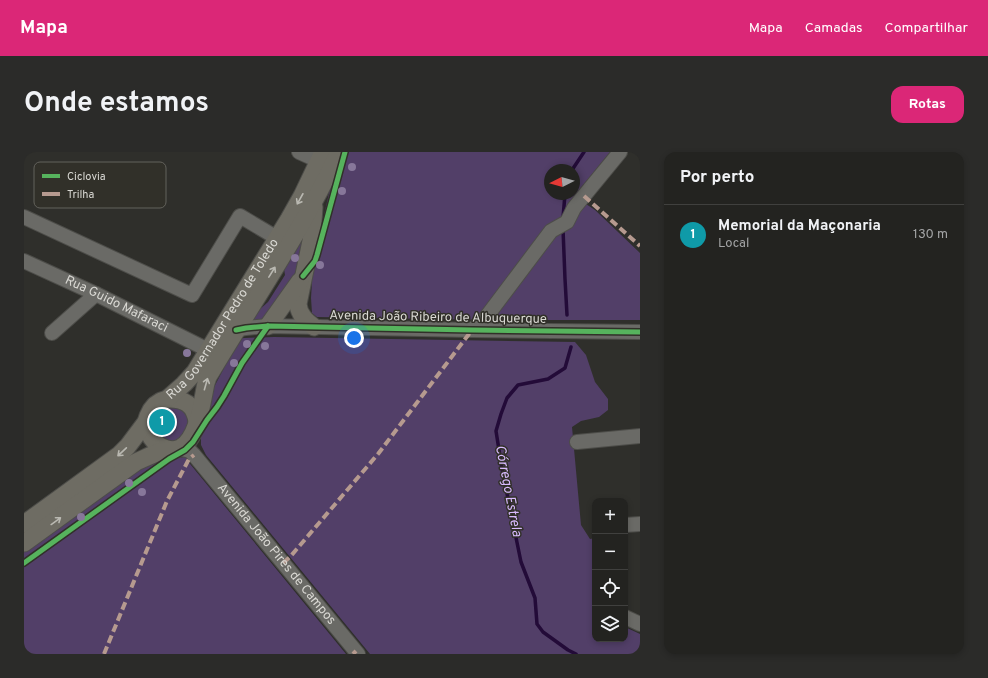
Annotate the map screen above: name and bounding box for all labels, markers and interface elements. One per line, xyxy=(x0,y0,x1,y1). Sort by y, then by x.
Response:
text: Mapa xyxy=(20,16,68,40)
text: Mapa xyxy=(749,20,783,37)
text: Camadas xyxy=(805,20,863,37)
text: Compartilhar xyxy=(885,20,968,37)
text: Onde estamos xyxy=(24,86,209,122)
button: Rotas xyxy=(891,86,964,123)
legend xyxy=(34,162,166,208)
north arrow xyxy=(544,164,580,200)
text: Por perto xyxy=(680,167,754,189)
text: Ciclovia xyxy=(67,170,106,184)
text: Trilha xyxy=(67,188,95,202)
one-way arrow xyxy=(296,193,303,205)
text: Memorial da Maçonaria xyxy=(718,217,881,236)
text: 1 xyxy=(690,227,696,243)
text: 130 m xyxy=(913,227,948,243)
street label: Rua Governador Pedro de Toledo xyxy=(163,236,283,404)
text: Local xyxy=(718,236,749,252)
one-way arrow xyxy=(268,267,276,278)
street label: Rua Guido Mafaraci xyxy=(62,273,170,337)
street label: Avenida João Ribeiro de Albuquerque xyxy=(329,308,547,328)
your location xyxy=(344,328,364,348)
one-way arrow xyxy=(203,378,210,391)
pin: 1 xyxy=(149,407,175,437)
water label: Córrego Estrela xyxy=(491,444,525,539)
one-way arrow xyxy=(117,447,127,456)
street label: Avenida João Pires de Campos xyxy=(213,481,339,628)
map controls xyxy=(592,498,628,642)
button: + xyxy=(592,498,628,534)
one-way arrow xyxy=(50,516,61,525)
button: − xyxy=(592,534,628,570)
button: locate xyxy=(592,570,628,606)
button: layers xyxy=(592,606,628,642)

